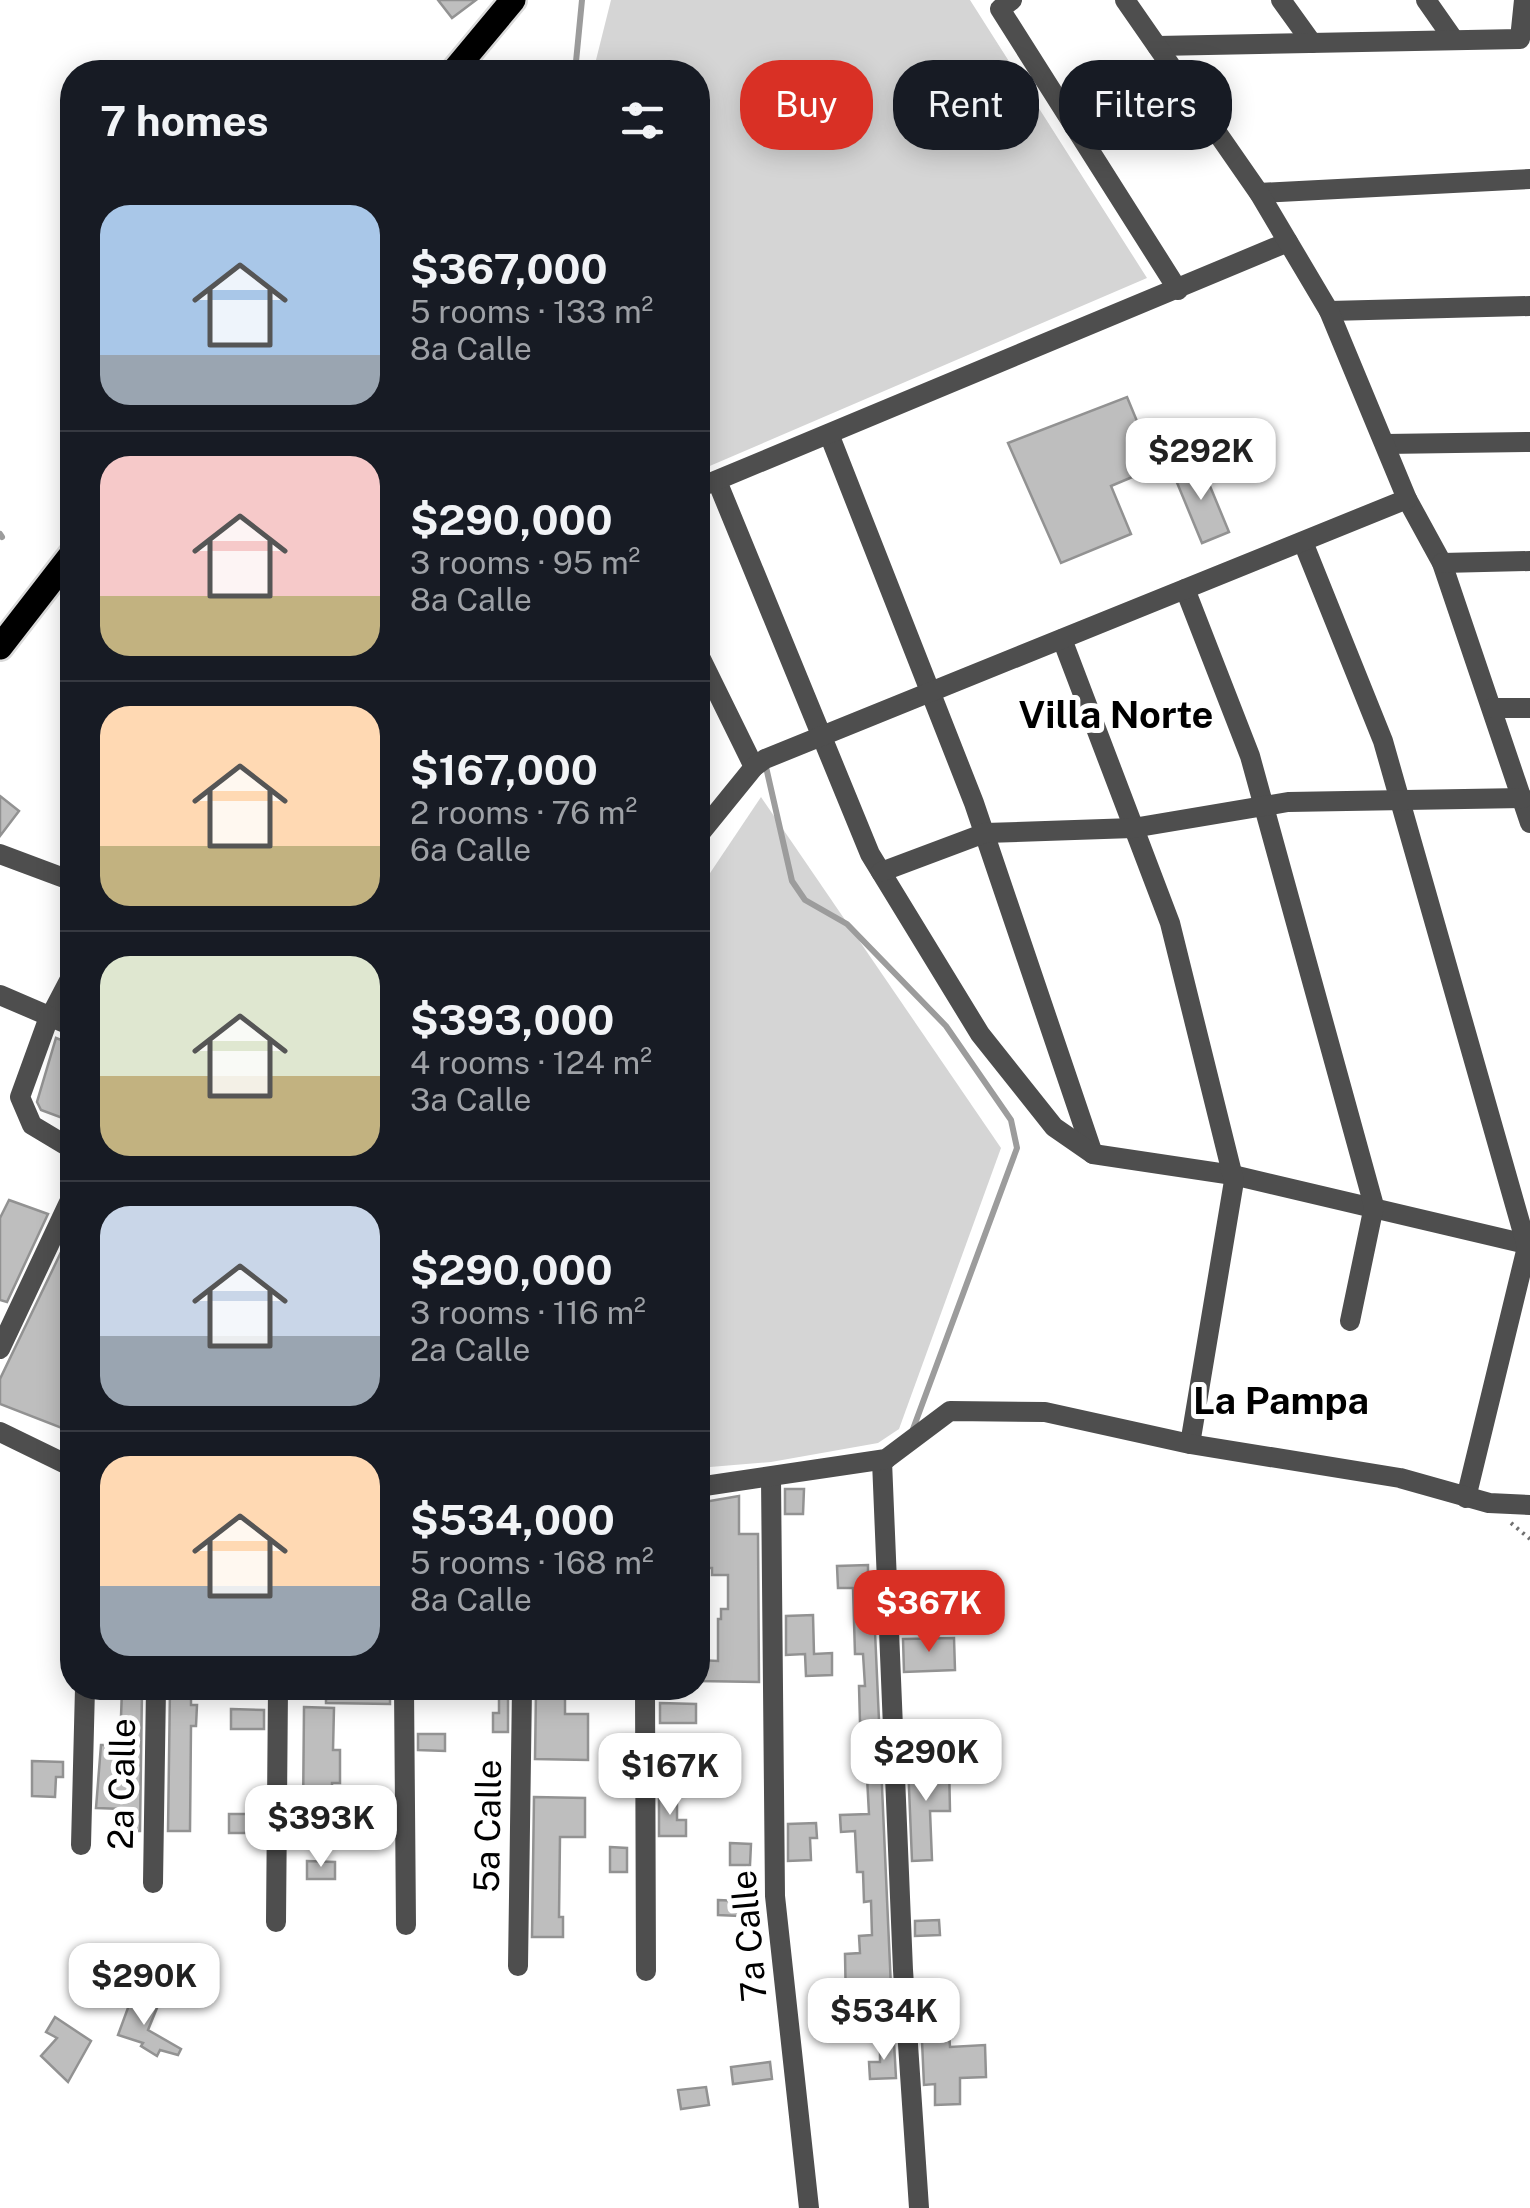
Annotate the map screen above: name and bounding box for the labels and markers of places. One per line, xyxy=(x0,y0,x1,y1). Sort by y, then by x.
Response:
pin: $292K xyxy=(1131,418,1271,503)
pin: $367K xyxy=(859,1570,999,1655)
pin: $290K xyxy=(856,1719,996,1804)
pin: $167K xyxy=(600,1733,740,1818)
pin: $393K xyxy=(251,1785,391,1870)
pin: $290K xyxy=(74,1943,214,2028)
pin: $534K xyxy=(814,1978,954,2063)

